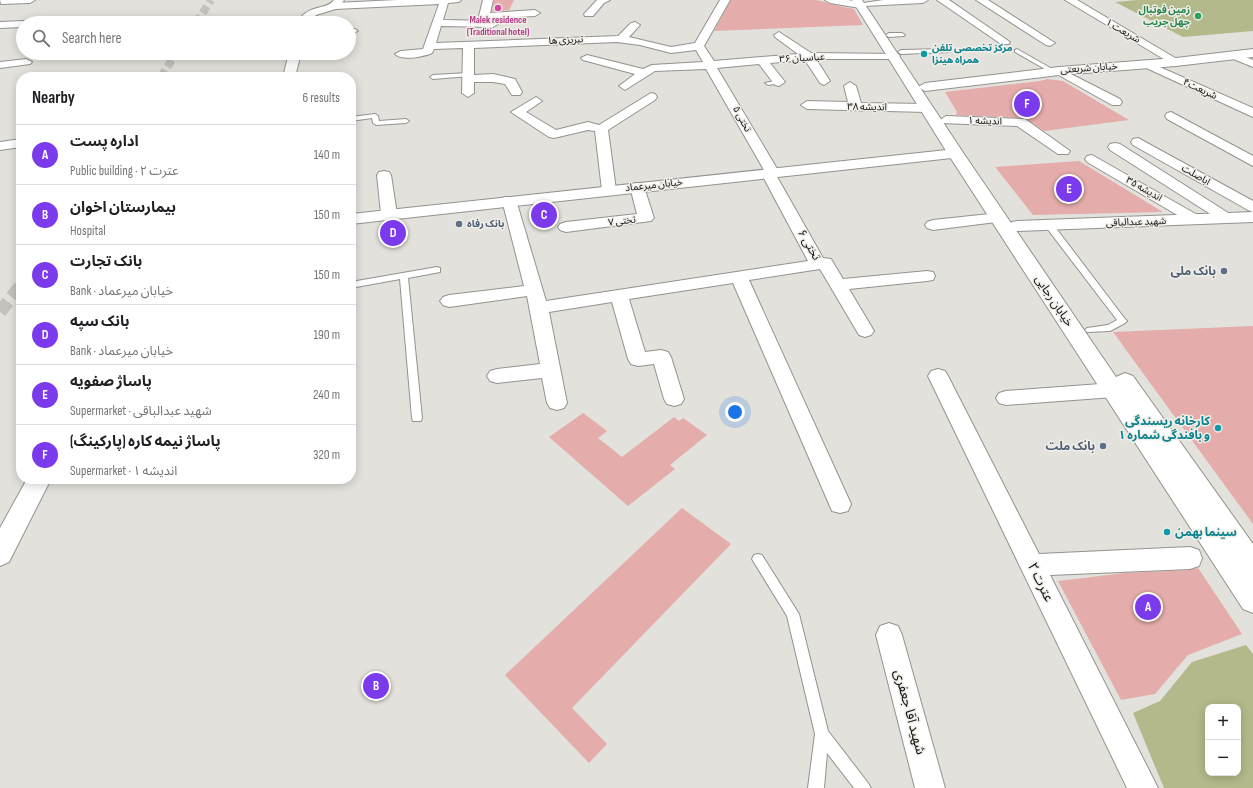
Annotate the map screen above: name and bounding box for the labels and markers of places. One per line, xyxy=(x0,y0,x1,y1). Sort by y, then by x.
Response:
marker: Malek residence (Traditional hotel) xyxy=(493,3,503,13)
place label: زمین فوتبال چهل جریب xyxy=(1138,4,1191,29)
marker: زمین فوتبال چهل جریب xyxy=(1193,11,1203,21)
place label: Malek residence (Traditional hotel) xyxy=(467,14,529,38)
place label: مرکز تخصصی تلفن همراه هینزا xyxy=(932,42,1013,66)
marker: مرکز تخصصی تلفن همراه هینزا xyxy=(919,49,929,59)
pin: F xyxy=(1014,89,1040,119)
pin: E xyxy=(1056,174,1082,204)
pin: C xyxy=(531,200,557,230)
pin: D xyxy=(380,218,406,248)
place label: بانک رفاه xyxy=(467,218,504,230)
marker: بانک رفاه xyxy=(454,219,464,229)
place label: بانک ملی xyxy=(1171,264,1216,279)
marker: بانک ملی xyxy=(1219,266,1229,276)
place label: کارخانه ریسندگی و بافندگی شماره ۱ xyxy=(1119,414,1211,443)
marker: کارخانه ریسندگی و بافندگی شماره ۱ xyxy=(1213,423,1223,433)
place label: بانک ملت xyxy=(1045,439,1095,454)
marker: بانک ملت xyxy=(1098,441,1108,451)
place label: سینما بهمن xyxy=(1175,525,1237,540)
marker: سینما بهمن xyxy=(1162,527,1172,537)
pin: A xyxy=(1135,592,1161,622)
pin: B xyxy=(363,671,389,701)

